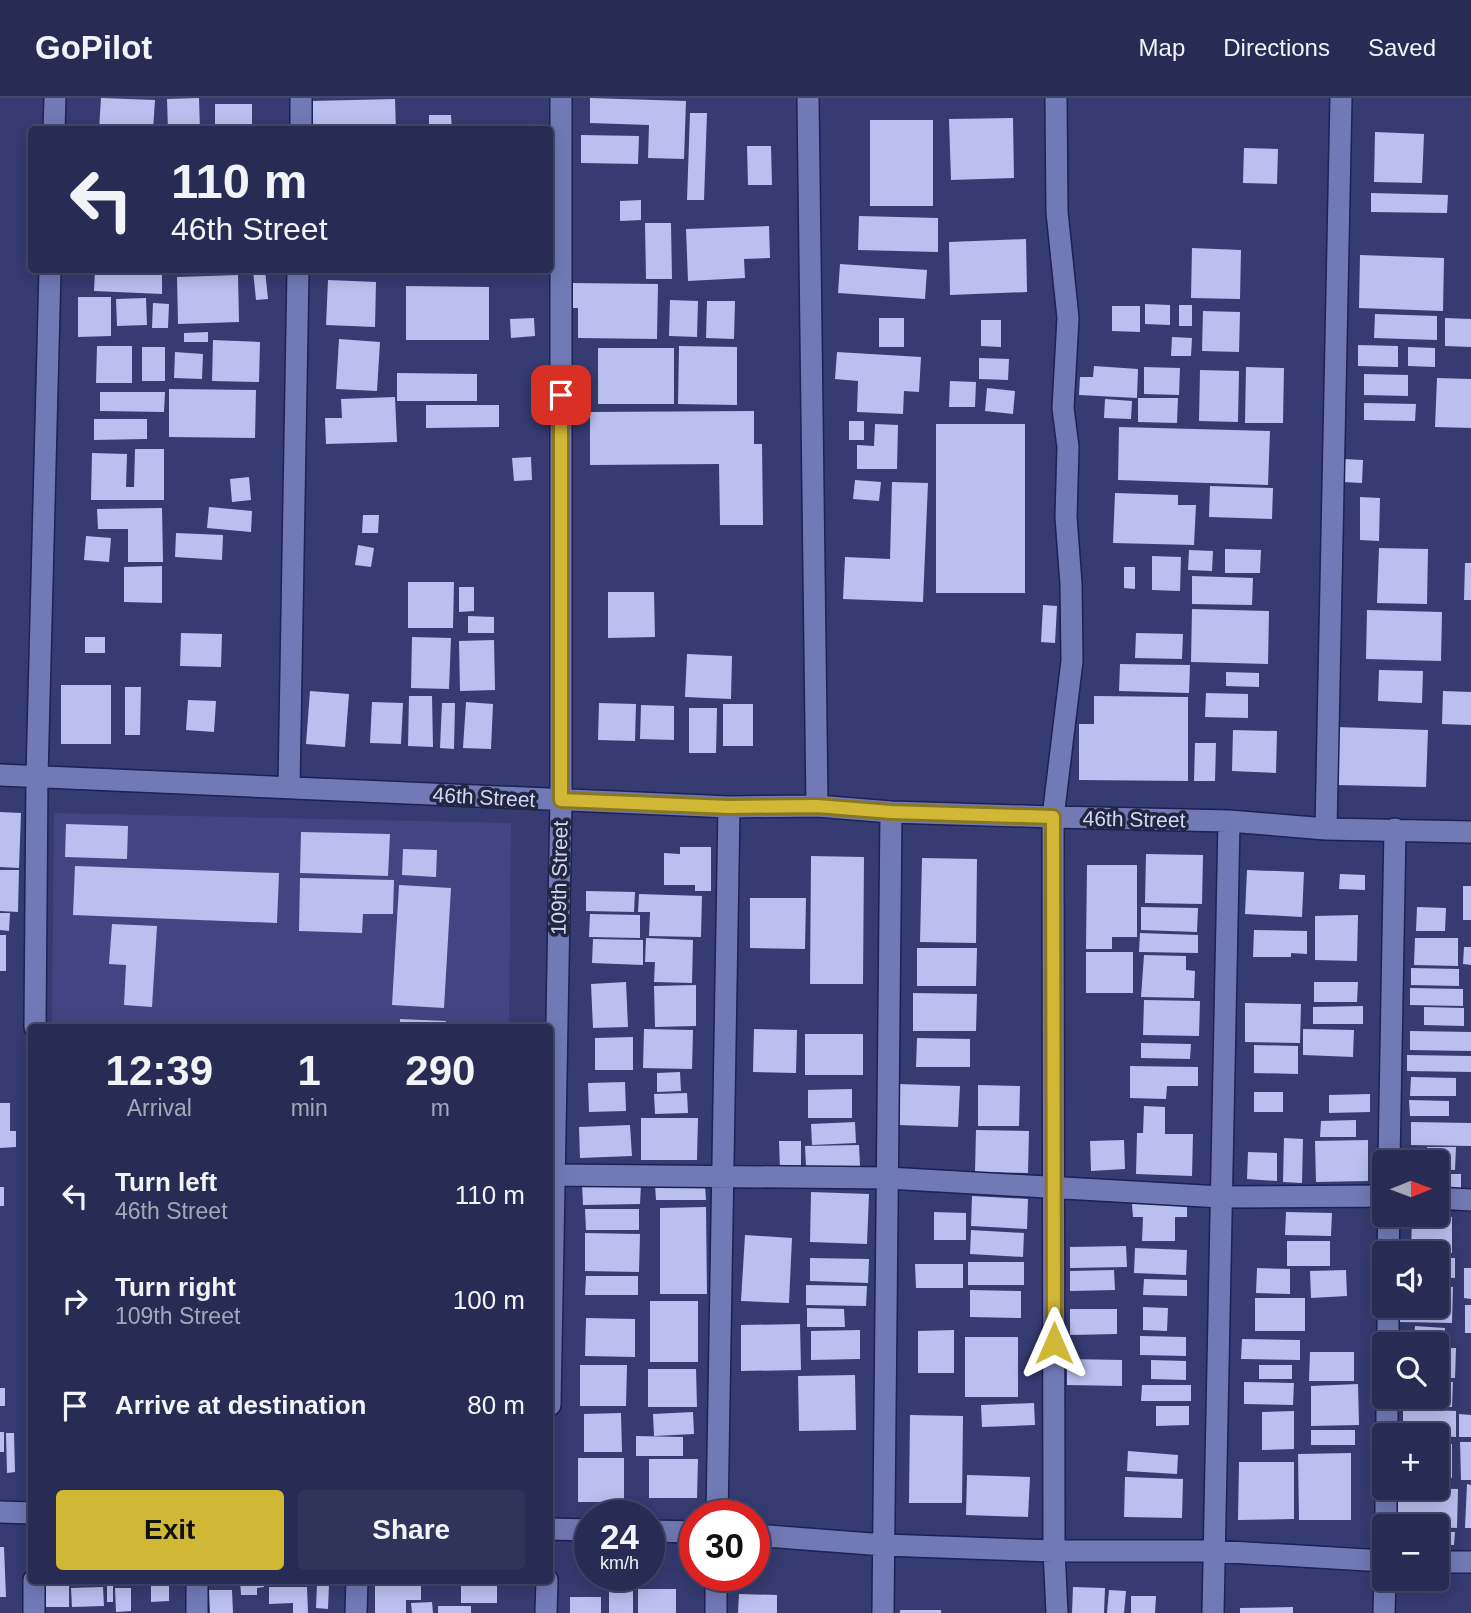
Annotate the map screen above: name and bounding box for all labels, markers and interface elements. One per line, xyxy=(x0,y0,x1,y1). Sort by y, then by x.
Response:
text: GoPilot xyxy=(35,29,152,66)
text: Map xyxy=(1139,34,1185,61)
text: Directions xyxy=(1223,34,1330,61)
text: Saved xyxy=(1368,34,1436,61)
icon: left xyxy=(56,154,147,245)
text: 110 m xyxy=(171,154,307,208)
text: 46th Street xyxy=(171,211,328,247)
pin xyxy=(531,365,591,425)
icon: arrive xyxy=(542,376,580,414)
street label: 46th Street xyxy=(432,783,536,811)
street label: 46th Street xyxy=(1082,807,1186,831)
street label: 109th Street xyxy=(547,820,571,935)
text: 12:39 xyxy=(106,1047,213,1094)
text: 1 xyxy=(297,1047,321,1094)
text: 290 xyxy=(405,1047,475,1094)
text: Arrival xyxy=(127,1095,192,1121)
text: min xyxy=(291,1095,328,1121)
text: m xyxy=(431,1095,450,1121)
north arrow xyxy=(1372,1150,1449,1227)
map controls xyxy=(1372,1150,1449,1591)
text: Turn left xyxy=(115,1167,217,1197)
icon: left xyxy=(56,1177,94,1215)
text: 110 m xyxy=(455,1180,525,1210)
text: 46th Street xyxy=(115,1198,228,1224)
button: sound xyxy=(1372,1241,1449,1318)
text: Turn right xyxy=(115,1272,236,1302)
icon: right xyxy=(56,1282,94,1320)
text: 100 m xyxy=(453,1285,525,1315)
text: 109th Street xyxy=(115,1303,240,1329)
position arrow xyxy=(1017,1306,1091,1380)
button: search xyxy=(1372,1332,1449,1409)
icon: arrive xyxy=(56,1387,94,1425)
text: Arrive at destination xyxy=(115,1390,366,1420)
text: 80 m xyxy=(467,1390,525,1420)
button: + xyxy=(1372,1423,1449,1500)
button: Exit xyxy=(56,1490,284,1570)
button: Share xyxy=(298,1490,525,1570)
speed limit sign: 30 xyxy=(679,1500,770,1591)
button: − xyxy=(1372,1514,1449,1591)
text: 24 xyxy=(600,1517,639,1556)
text: km/h xyxy=(600,1553,639,1573)

